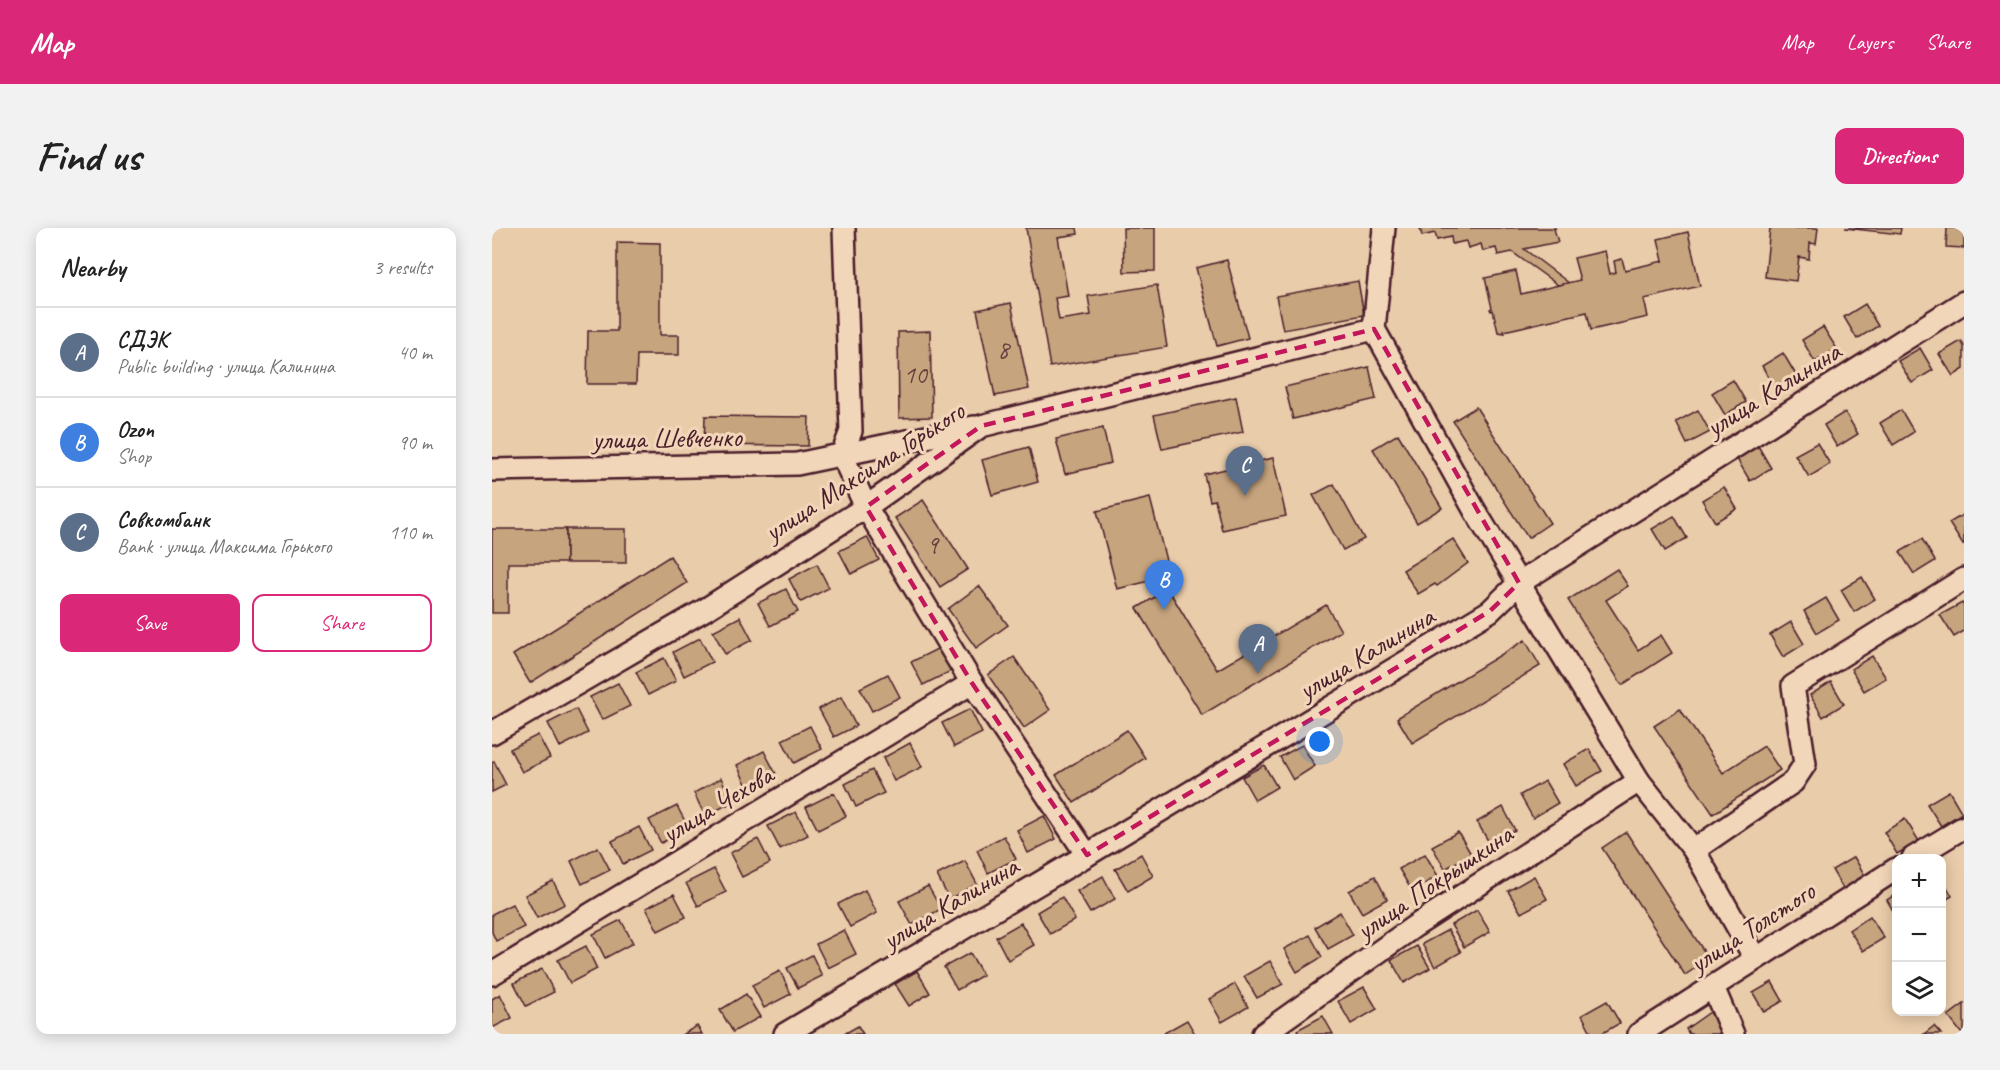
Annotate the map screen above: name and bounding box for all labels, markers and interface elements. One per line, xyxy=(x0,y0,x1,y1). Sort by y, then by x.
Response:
text: Map xyxy=(30,25,73,60)
text: Map xyxy=(1781,29,1814,55)
text: Layers xyxy=(1847,29,1893,55)
text: Share xyxy=(1926,29,1970,55)
button: Directions xyxy=(1835,128,1964,184)
text: Find us xyxy=(36,130,141,183)
text: Nearby xyxy=(60,251,125,284)
text: 3 results xyxy=(373,255,432,280)
text: СДЭК xyxy=(117,326,167,354)
house number: 8 xyxy=(997,333,1011,366)
street label: улица Калинина xyxy=(1697,333,1849,445)
text: A xyxy=(74,340,85,365)
text: 40 m xyxy=(398,340,432,365)
text: Public building · улица Калинина xyxy=(117,354,335,379)
house number: 10 xyxy=(903,358,929,391)
street label: улица Максима Горького xyxy=(755,392,973,550)
text: Ozon xyxy=(117,416,154,444)
street label: улица Шевченко xyxy=(590,419,744,457)
text: B xyxy=(74,430,85,455)
text: 90 m xyxy=(398,430,432,455)
text: Shop xyxy=(117,444,151,469)
pin: C xyxy=(1226,446,1264,496)
text: Совкомбанк xyxy=(117,506,210,534)
text: C xyxy=(75,520,84,545)
text: 110 m xyxy=(389,520,432,545)
house number: 9 xyxy=(926,528,940,561)
text: Bank · улица Максима Горького xyxy=(117,534,332,559)
pin: B xyxy=(1144,560,1184,610)
button: Save xyxy=(60,594,240,652)
button: Share xyxy=(252,594,432,652)
street label: улица Калинина xyxy=(1290,598,1442,708)
pin: A xyxy=(1238,624,1278,674)
your location xyxy=(1305,727,1334,756)
street label: улица Чехова xyxy=(653,756,781,852)
street label: улица Покрышкина xyxy=(1347,816,1521,948)
street label: улица Калинина xyxy=(874,848,1026,958)
map controls xyxy=(1892,854,1946,1016)
button: + xyxy=(1892,854,1946,908)
street label: улица Толстого xyxy=(1681,872,1823,982)
button: − xyxy=(1892,908,1946,962)
button: layers xyxy=(1892,962,1946,1016)

